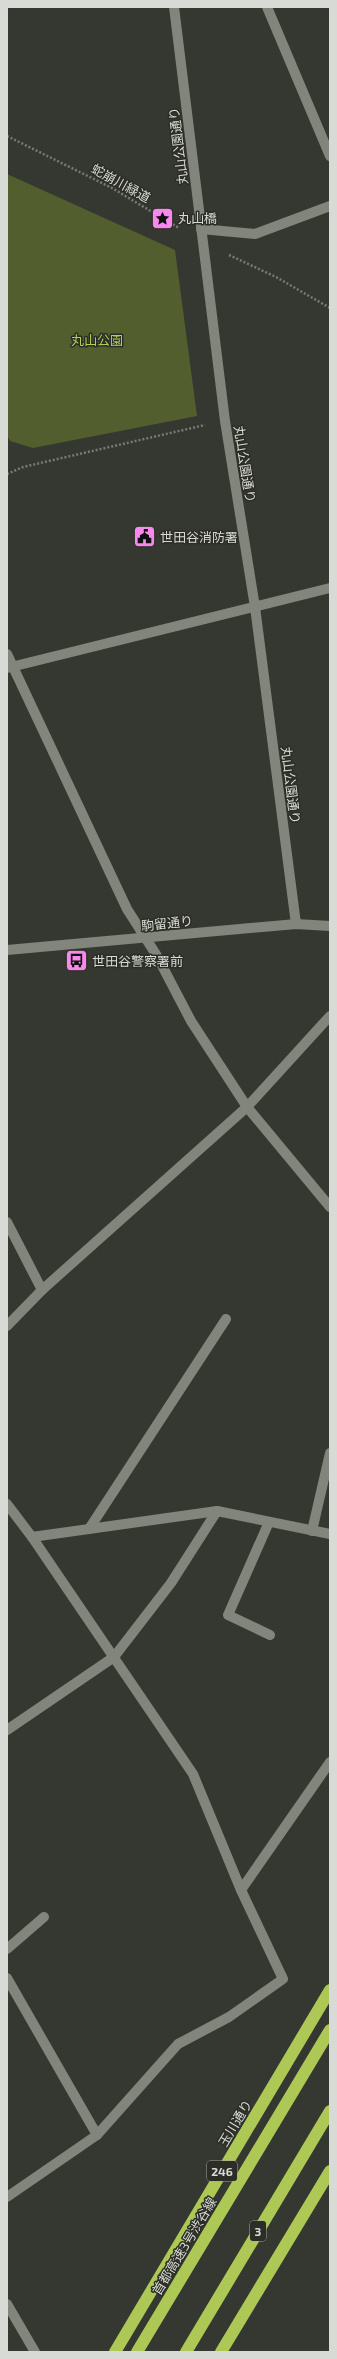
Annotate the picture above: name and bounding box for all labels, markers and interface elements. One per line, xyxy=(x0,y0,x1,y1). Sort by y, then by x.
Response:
street label: 丸山公園通り xyxy=(165,106,191,186)
street label: 蛇崩川緑道 xyxy=(89,160,153,206)
place icon: 丸山橋 xyxy=(149,205,175,231)
place label: 丸山橋 xyxy=(178,210,217,226)
park label: 丸山公園 xyxy=(71,332,123,348)
street label: 丸山公園通り xyxy=(231,424,259,504)
public building icon: 世田谷消防署 xyxy=(131,524,157,550)
place label: 世田谷消防署 xyxy=(160,529,238,545)
street label: 丸山公園通り xyxy=(278,745,304,825)
street label: 駒留通り xyxy=(140,912,194,934)
bus stop icon: 世田谷警察署前 xyxy=(63,948,89,974)
place label: 世田谷警察署前 xyxy=(92,953,183,969)
street label: 玉川通り xyxy=(215,2097,255,2149)
road number: 246 xyxy=(207,2161,237,2181)
street label: 首都高速3号渋谷線 xyxy=(148,2194,220,2298)
road number: 3 xyxy=(250,2221,266,2241)

